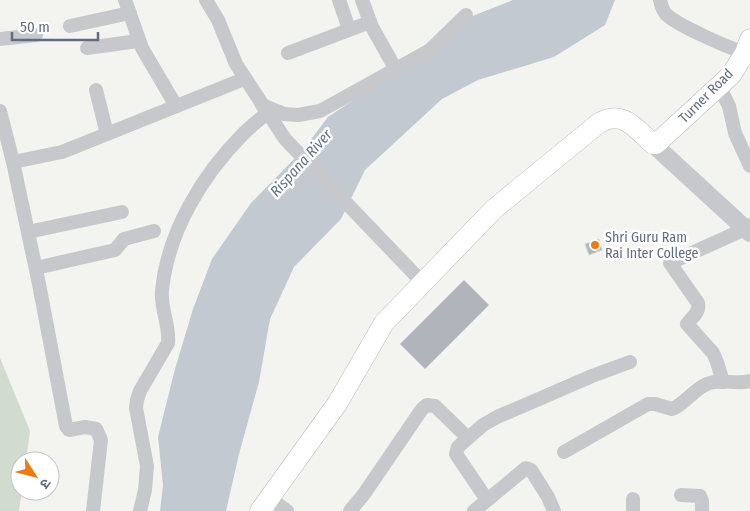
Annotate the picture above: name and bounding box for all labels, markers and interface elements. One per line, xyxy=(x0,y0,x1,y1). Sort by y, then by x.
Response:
scale bar xyxy=(12,10,99,42)
text: 50 m xyxy=(20,18,50,36)
street label: Turner Road xyxy=(675,65,737,127)
water label: Rispana River xyxy=(266,125,336,200)
place label: Shri Guru Ram Rai Inter College xyxy=(605,229,698,262)
marker: Shri Guru Ram Rai Inter College xyxy=(589,239,601,251)
north arrow xyxy=(10,451,60,501)
text: उ xyxy=(35,475,54,492)

